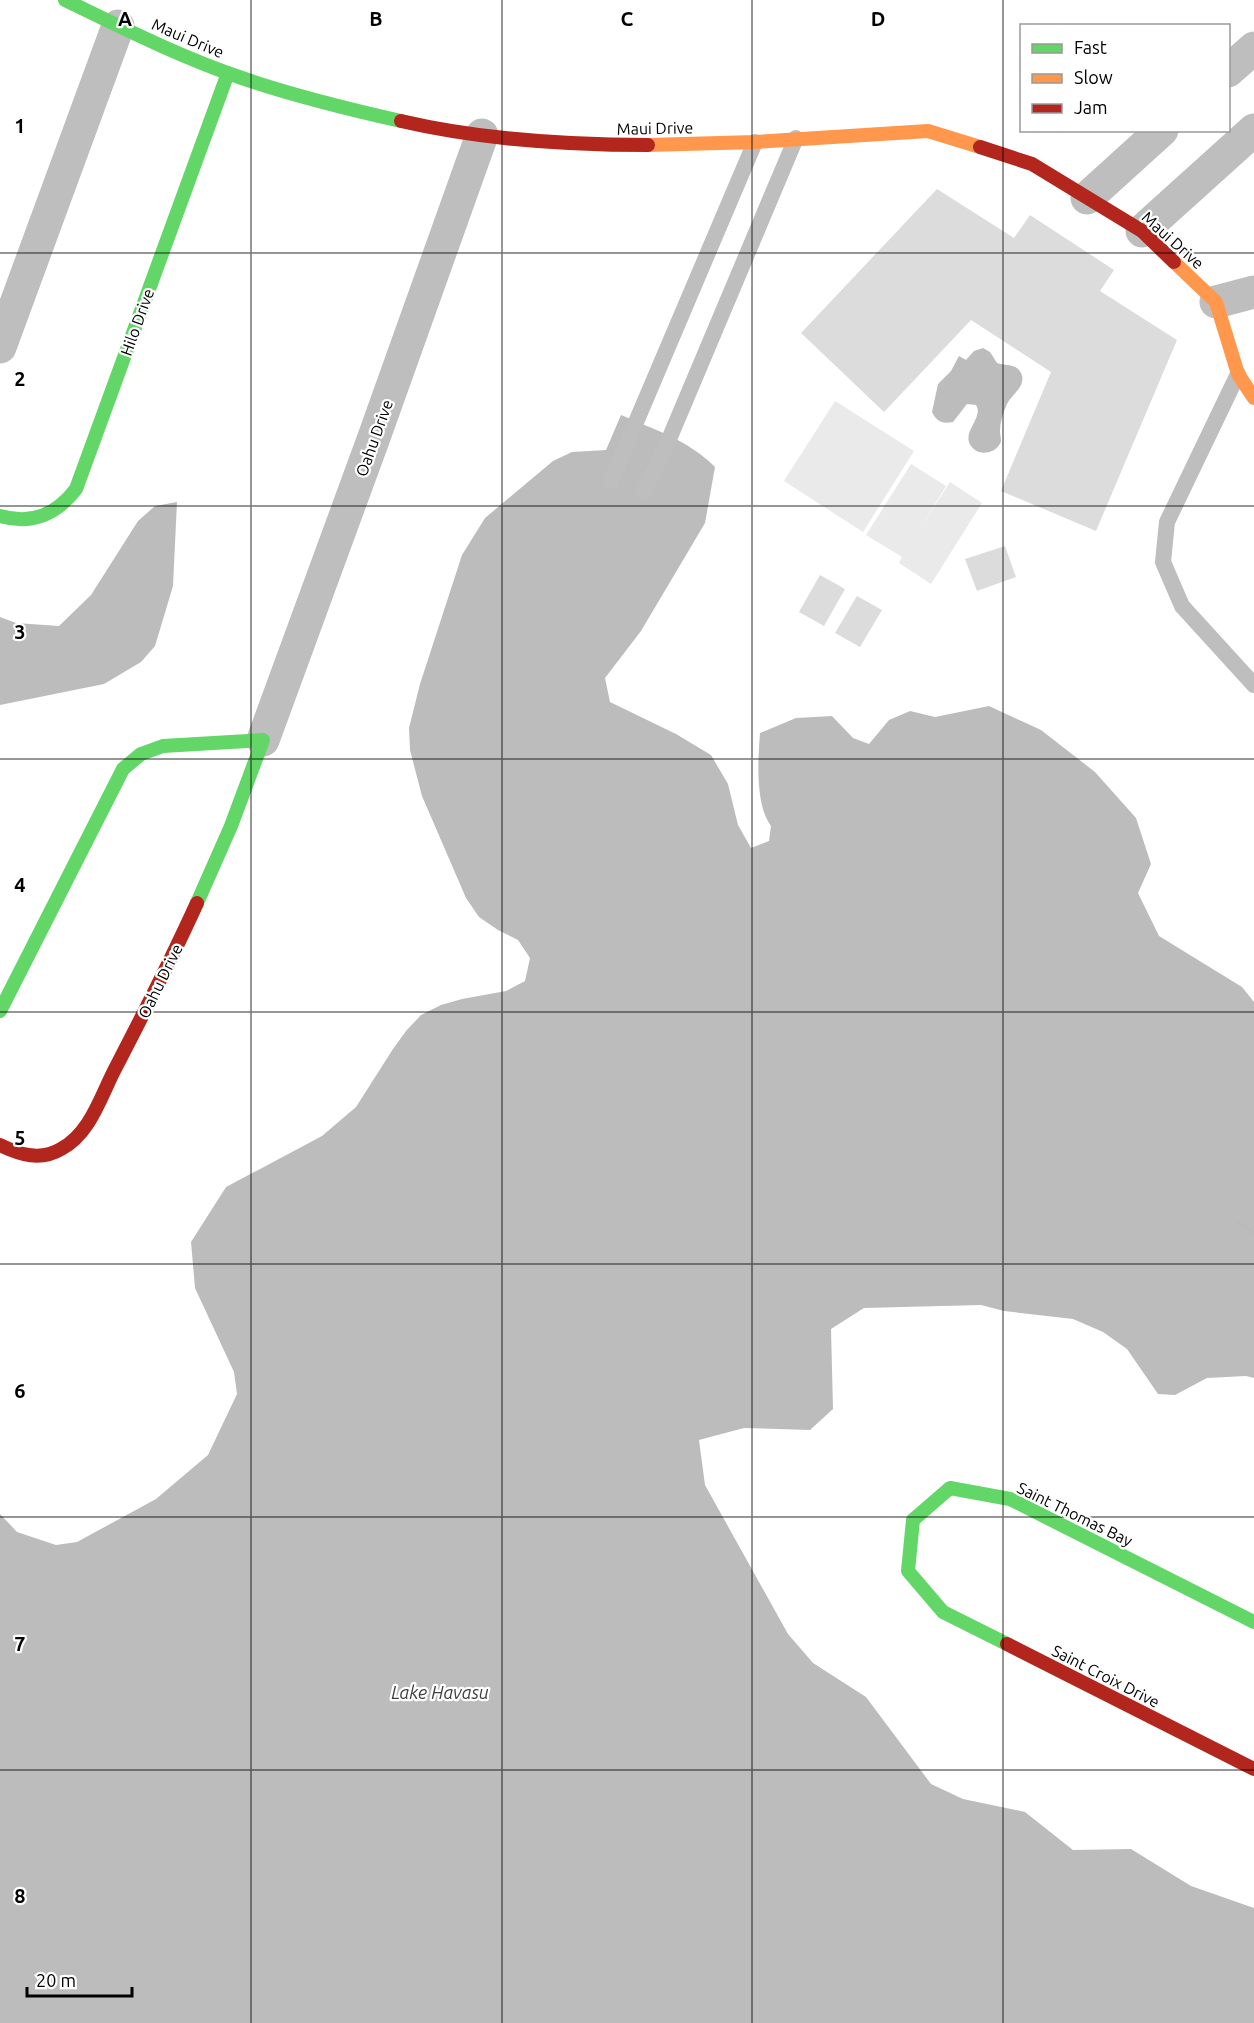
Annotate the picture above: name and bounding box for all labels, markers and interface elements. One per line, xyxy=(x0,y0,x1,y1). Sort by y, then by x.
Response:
text: A xyxy=(118,7,132,30)
text: B xyxy=(369,7,383,30)
text: C xyxy=(621,7,634,30)
text: D xyxy=(871,7,885,30)
street label: Maui Drive xyxy=(149,15,227,61)
legend xyxy=(1020,24,1230,132)
text: Fast xyxy=(1074,37,1107,57)
text: Slow xyxy=(1074,67,1113,87)
text: Jam xyxy=(1074,97,1108,117)
text: 1 xyxy=(14,114,26,137)
street label: Maui Drive xyxy=(617,118,693,138)
street label: Maui Drive xyxy=(1139,208,1207,272)
street label: Hilo Drive xyxy=(117,286,157,358)
text: 2 xyxy=(14,367,26,390)
street label: Oahu Drive xyxy=(352,397,396,479)
text: 3 xyxy=(14,620,26,643)
text: 4 xyxy=(14,873,26,896)
street label: Oahu Drive xyxy=(134,941,186,1021)
text: 5 xyxy=(14,1126,26,1149)
text: 6 xyxy=(14,1379,26,1402)
street label: Saint Thomas Bay xyxy=(1015,1478,1136,1550)
text: 7 xyxy=(14,1632,26,1655)
street label: Saint Croix Drive xyxy=(1049,1641,1163,1711)
water label: Lake Havasu xyxy=(391,1682,489,1702)
text: 8 xyxy=(14,1884,26,1907)
scale bar xyxy=(27,1960,132,1998)
text: 20 m xyxy=(36,1970,76,1990)

